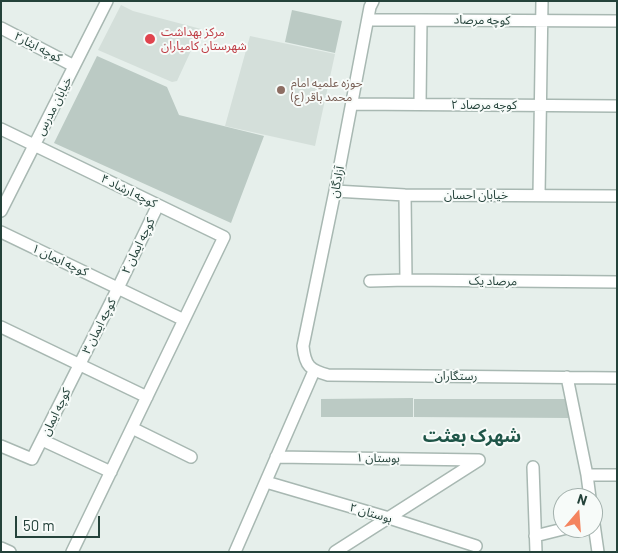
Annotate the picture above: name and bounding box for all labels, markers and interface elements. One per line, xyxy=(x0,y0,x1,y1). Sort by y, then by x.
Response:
street label: کوچه مرصاد xyxy=(454,12,510,28)
place label: مرکز بهداشت شهرستان کامیاران xyxy=(161,25,247,53)
street label: کوچه ایثار۲ xyxy=(12,29,64,65)
marker: مرکز بهداشت شهرستان کامیاران xyxy=(143,32,157,46)
street label: خیابان مدرس xyxy=(33,74,75,138)
place label: حوزه علمیه امام محمد باقر (ع) xyxy=(291,76,363,104)
marker: حوزه علمیه امام محمد باقر (ع) xyxy=(275,84,287,96)
street label: کوچه مرصاد ۲ xyxy=(451,98,517,112)
street label: آزادگان xyxy=(327,165,347,199)
street label: کوچه ارشاد ۴ xyxy=(99,171,159,211)
street label: خیابان احسان xyxy=(444,188,508,202)
street label: کوچه ایمان ۲ xyxy=(118,216,158,276)
street label: کوچه ایمان ۱ xyxy=(30,241,90,279)
street label: مرصاد یک xyxy=(469,273,517,289)
street label: کوچه ایمان ۳ xyxy=(79,296,119,356)
street label: رستگاران xyxy=(435,369,477,383)
street label: کوچه ایمان xyxy=(38,386,74,438)
district label: شهرک بعثت xyxy=(423,425,521,447)
street label: بوستان ۱ xyxy=(356,450,400,466)
north arrow xyxy=(553,488,603,538)
text: N xyxy=(575,490,590,509)
street label: بوستان ۲ xyxy=(348,500,394,526)
scale bar xyxy=(18,506,102,538)
text: 50 m xyxy=(23,516,55,534)

